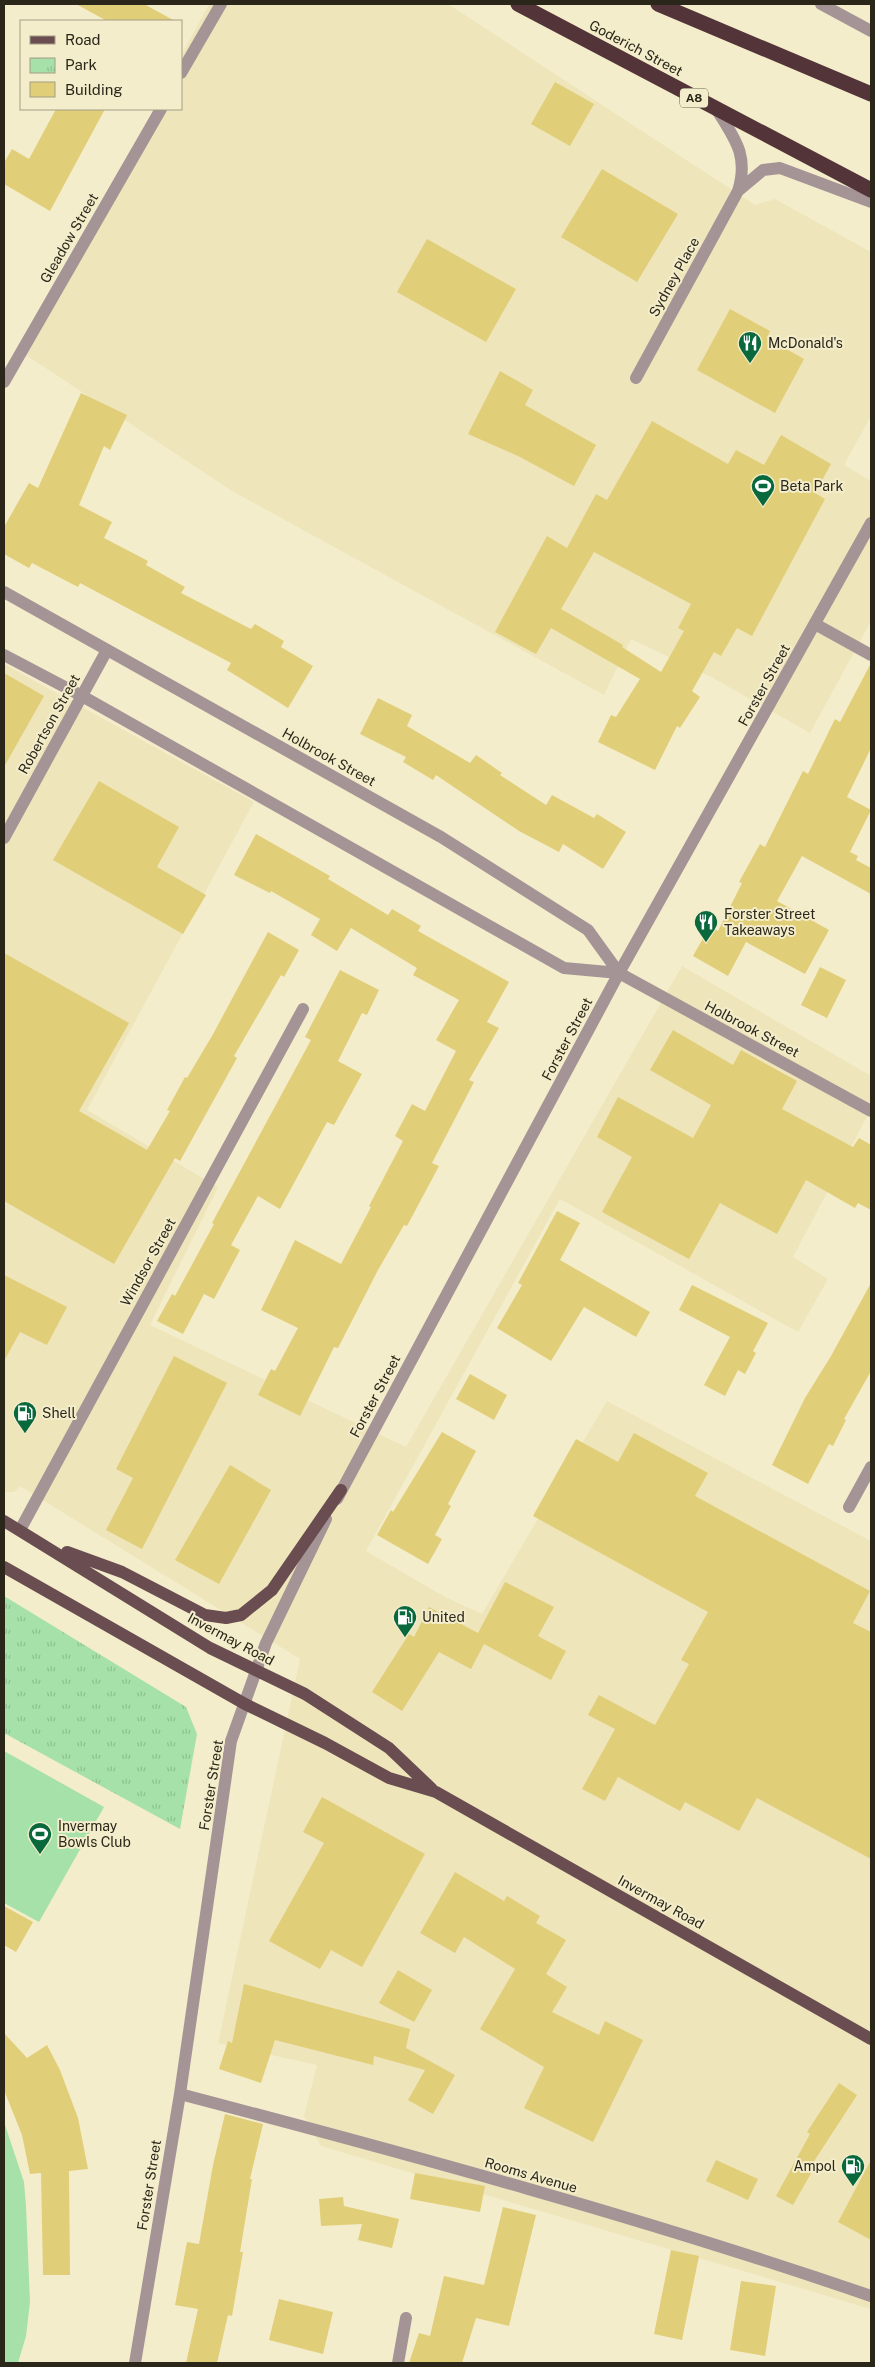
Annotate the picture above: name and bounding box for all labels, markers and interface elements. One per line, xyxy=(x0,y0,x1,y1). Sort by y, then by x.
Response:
street label: Goderich Street xyxy=(587,17,685,79)
legend xyxy=(20,20,182,110)
text: Road xyxy=(65,31,101,48)
text: Park xyxy=(65,56,97,73)
text: Building xyxy=(65,81,123,98)
road number: A8 xyxy=(680,89,708,108)
street label: Gleadow Street xyxy=(37,190,101,286)
street label: Sydney Place xyxy=(646,234,702,320)
restaurant icon: McDonald's xyxy=(737,330,763,364)
place label: McDonald's xyxy=(768,335,843,351)
sports icon: Beta Park xyxy=(750,473,776,507)
place label: Beta Park xyxy=(780,478,844,494)
street label: Forster Street xyxy=(735,641,793,729)
street label: Robertson Street xyxy=(15,671,83,777)
street label: Holbrook Street xyxy=(279,725,379,789)
place label: Forster Street Takeaways xyxy=(724,906,815,938)
restaurant icon: Forster Street Takeaways xyxy=(693,909,719,943)
street label: Forster Street xyxy=(538,995,596,1083)
street label: Holbrook Street xyxy=(702,997,802,1061)
street label: Windsor Street xyxy=(117,1215,179,1309)
street label: Forster Street xyxy=(346,1352,404,1440)
fuel station icon: Shell xyxy=(12,1400,38,1434)
place label: Shell xyxy=(42,1405,76,1421)
fuel station icon: United xyxy=(392,1604,418,1638)
street label: Invermay Road xyxy=(185,1609,277,1669)
place label: United xyxy=(422,1609,465,1625)
street label: Forster Street xyxy=(196,1739,226,1831)
place label: Invermay Bowls Club xyxy=(58,1818,131,1850)
sports icon: Invermay Bowls Club xyxy=(27,1821,53,1855)
street label: Invermay Road xyxy=(615,1872,707,1932)
street label: Forster Street xyxy=(134,2139,164,2231)
fuel station icon: Ampol xyxy=(840,2153,866,2187)
street label: Rooms Avenue xyxy=(483,2154,579,2196)
place label: Ampol xyxy=(793,2158,836,2174)

